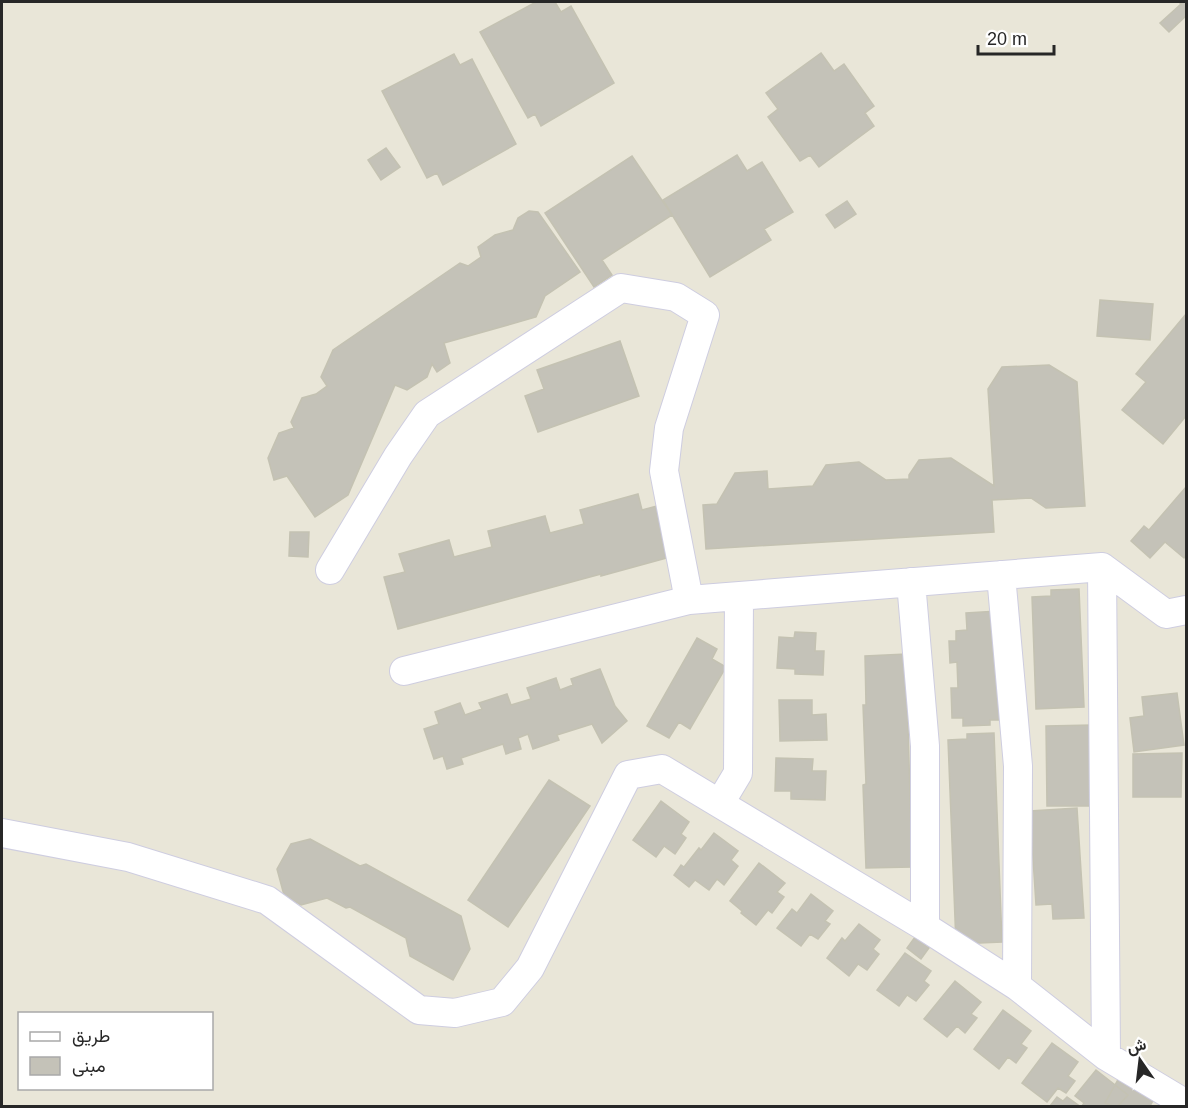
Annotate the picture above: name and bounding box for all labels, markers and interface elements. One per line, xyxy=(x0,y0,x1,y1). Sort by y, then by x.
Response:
scale bar xyxy=(978,18,1054,56)
text: 20 m xyxy=(987,29,1027,49)
legend xyxy=(18,1012,213,1090)
text: طريق xyxy=(72,1026,110,1047)
north arrow xyxy=(1110,1030,1170,1090)
text: ش xyxy=(1125,1035,1148,1057)
text: مبنى xyxy=(72,1056,106,1077)

